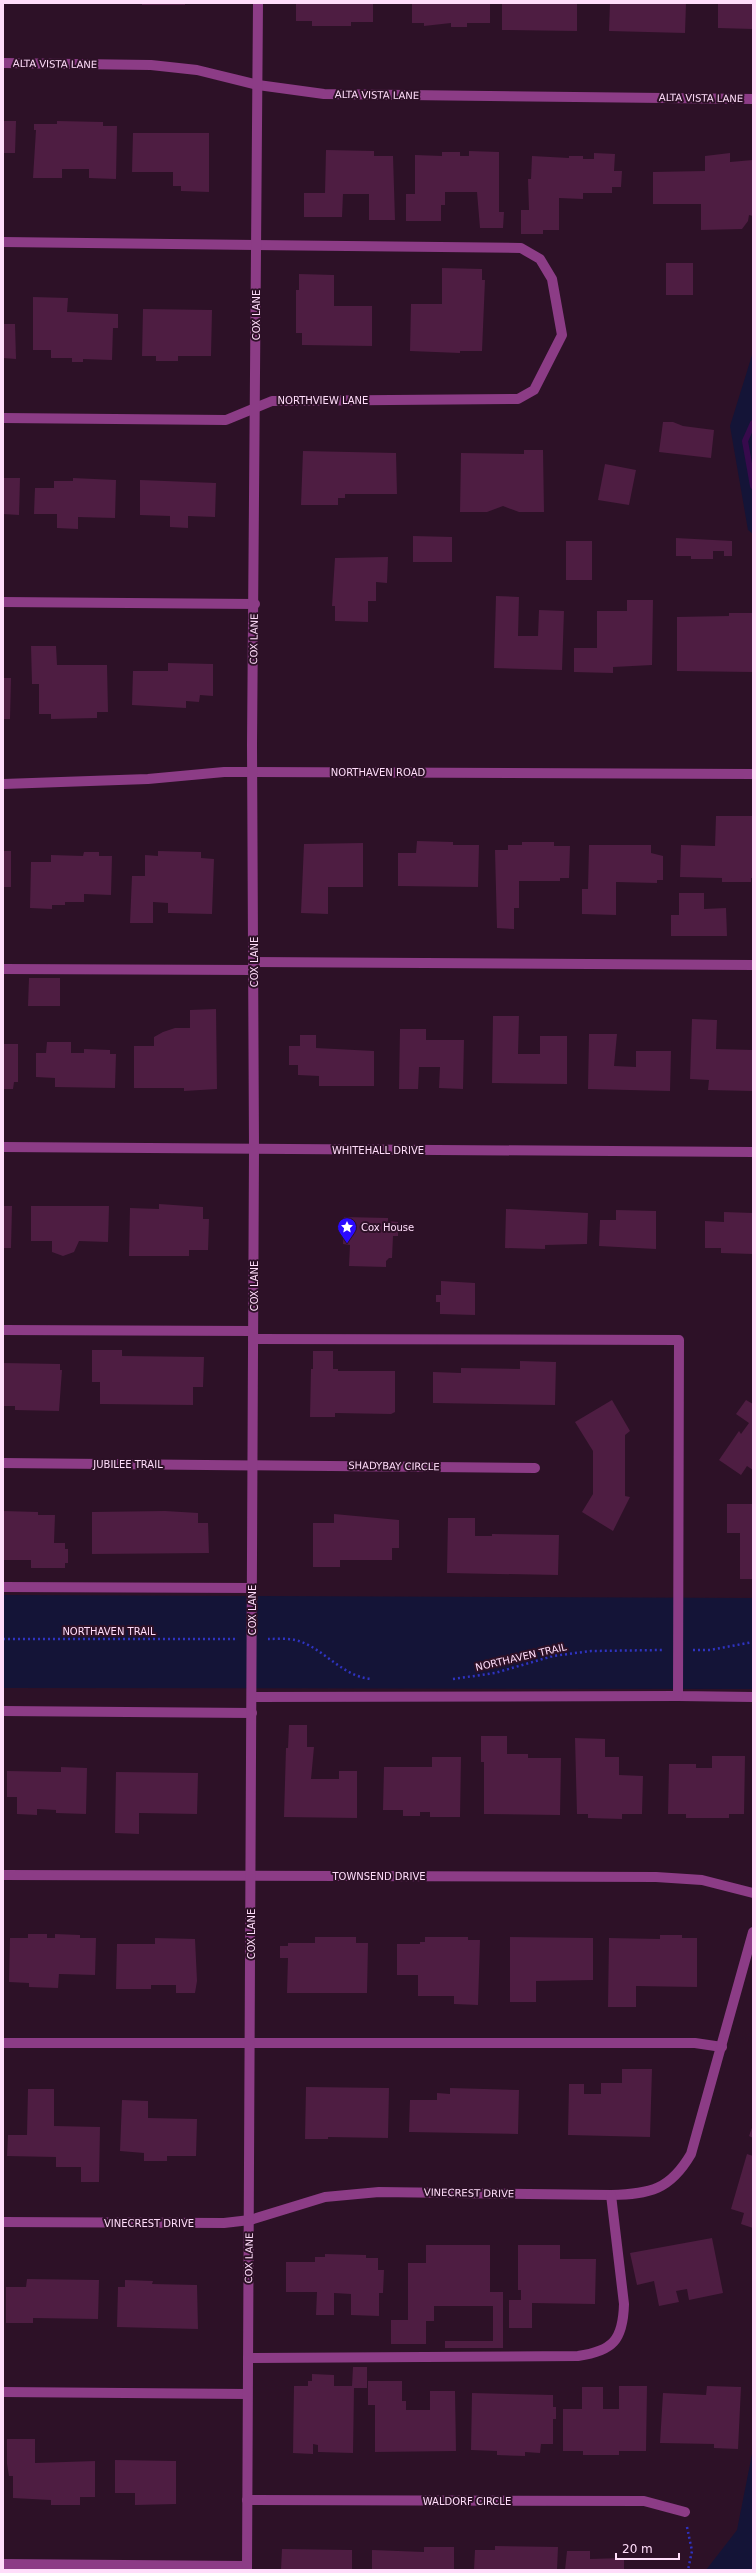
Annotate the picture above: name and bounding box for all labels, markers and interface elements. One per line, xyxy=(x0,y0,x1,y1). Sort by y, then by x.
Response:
street label: ALTA VISTA LANE xyxy=(13,58,97,70)
street label: ALTA VISTA LANE xyxy=(335,89,419,101)
street label: ALTA VISTA LANE xyxy=(659,92,743,104)
street label: COX LANE xyxy=(251,290,262,340)
street label: NORTHVIEW LANE xyxy=(278,395,368,406)
street label: COX LANE xyxy=(248,614,260,664)
street label: NORTHAVEN ROAD xyxy=(331,767,426,778)
street label: COX LANE xyxy=(249,937,260,987)
street label: WHITEHALL DRIVE xyxy=(332,1145,424,1156)
place icon: Cox House xyxy=(336,1216,358,1244)
place label: Cox House xyxy=(361,1222,414,1233)
street label: COX LANE xyxy=(249,1261,260,1311)
street label: JUBILEE TRAIL xyxy=(92,1459,163,1470)
street label: SHADYBAY CIRCLE xyxy=(348,1460,440,1472)
street label: COX LANE xyxy=(247,1585,258,1635)
street label: NORTHAVEN TRAIL xyxy=(62,1626,156,1637)
street label: NORTHAVEN TRAIL xyxy=(474,1641,568,1673)
street label: TOWNSEND DRIVE xyxy=(331,1871,426,1882)
street label: COX LANE xyxy=(246,1909,257,1959)
street label: VINECREST DRIVE xyxy=(424,2187,514,2199)
street label: VINECREST DRIVE xyxy=(104,2218,194,2229)
street label: COX LANE xyxy=(243,2233,255,2283)
street label: WALDORF CIRCLE xyxy=(423,2496,511,2507)
scale bar xyxy=(616,2535,679,2561)
text: 20 m xyxy=(622,2542,653,2556)

